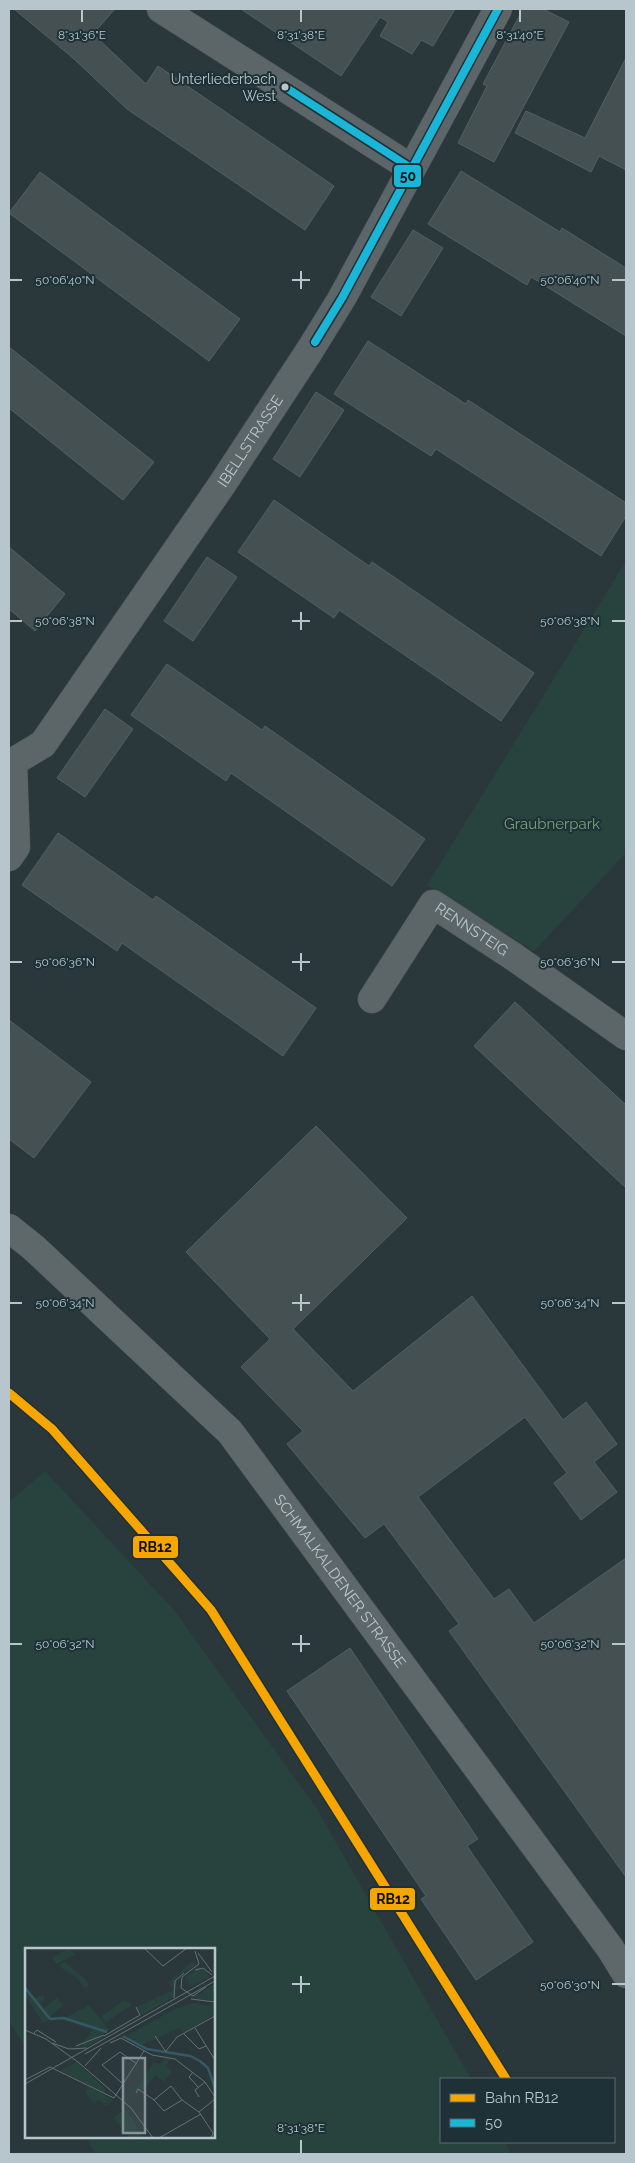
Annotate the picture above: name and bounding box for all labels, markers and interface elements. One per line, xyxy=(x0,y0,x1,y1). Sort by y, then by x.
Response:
text: 8°31'36"E xyxy=(58,28,106,42)
text: 8°31'38"E xyxy=(277,28,325,42)
text: 8°31'40"E xyxy=(496,28,544,42)
place label: Unterliederbach West xyxy=(171,71,276,104)
marker: Unterliederbach West xyxy=(280,82,290,92)
line badge: 50 xyxy=(393,164,422,188)
text: 50 xyxy=(400,168,416,184)
text: 50°06'40"N xyxy=(35,273,95,287)
text: 50°06'40"N xyxy=(540,273,600,287)
street label: IBELLSTRASSE xyxy=(214,392,287,490)
text: 50°06'38"N xyxy=(35,614,95,628)
text: 50°06'38"N xyxy=(540,614,600,628)
park label: Graubnerpark xyxy=(504,815,600,833)
street label: RENNSTEIG xyxy=(432,899,512,960)
text: 50°06'36"N xyxy=(35,955,95,969)
text: 50°06'36"N xyxy=(540,955,600,969)
text: 50°06'34"N xyxy=(35,1296,95,1310)
text: 50°06'34"N xyxy=(540,1296,600,1310)
street label: SCHMALKALDENER STRASSE xyxy=(270,1491,410,1671)
line badge: RB12 xyxy=(132,1535,179,1559)
text: RB12 xyxy=(138,1539,172,1555)
text: 50°06'32"N xyxy=(36,1637,94,1651)
text: 50°06'32"N xyxy=(541,1637,599,1651)
line badge: RB12 xyxy=(369,1887,416,1911)
text: RB12 xyxy=(376,1891,410,1907)
inset map xyxy=(25,1948,215,2138)
text: 50°06'30"N xyxy=(540,1978,600,1992)
legend xyxy=(440,2078,615,2143)
text: Bahn RB12 xyxy=(485,2089,559,2107)
text: 50 xyxy=(485,2114,502,2132)
text: 8°31'38"E xyxy=(277,2121,325,2135)

